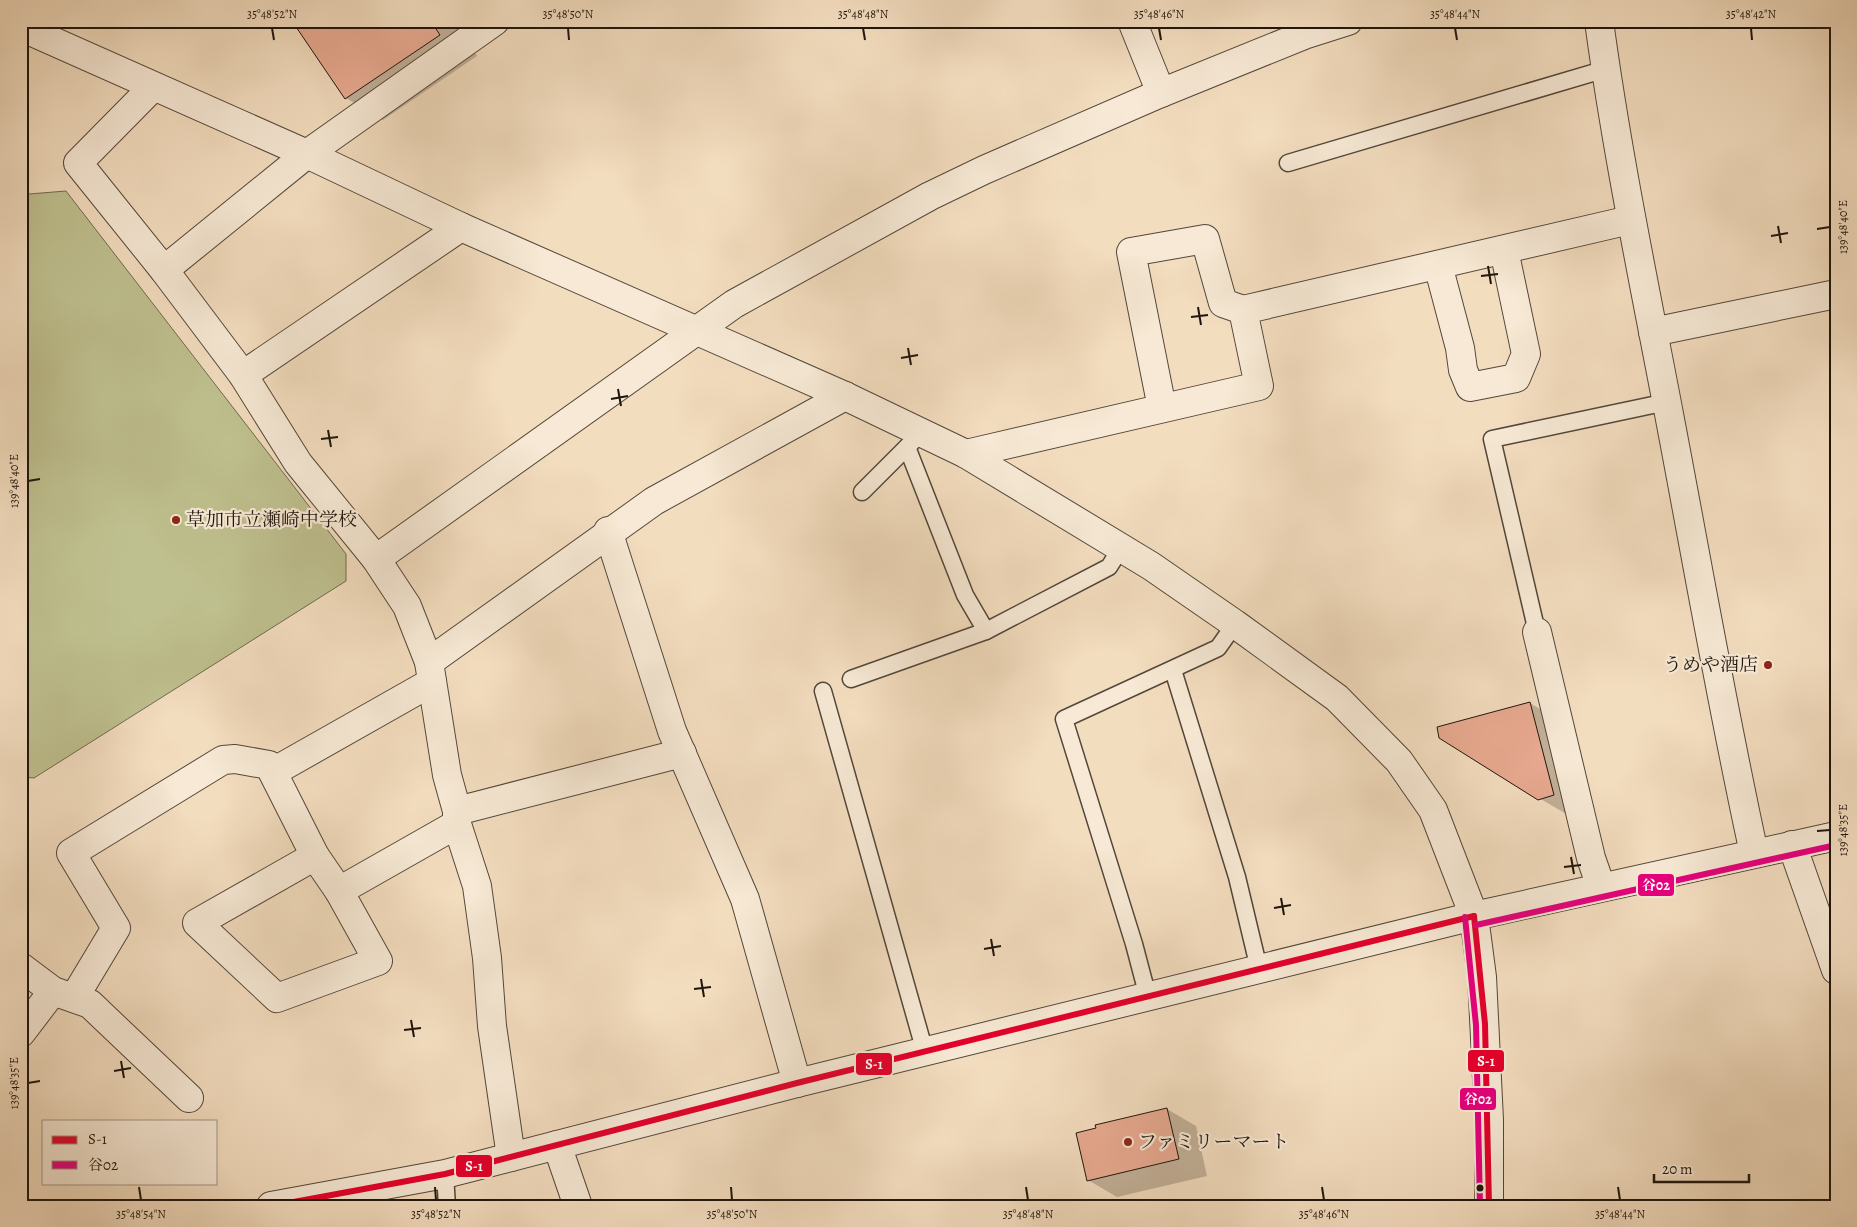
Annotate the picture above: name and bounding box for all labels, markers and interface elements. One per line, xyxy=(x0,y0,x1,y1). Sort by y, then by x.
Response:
text: 35°48'52"N xyxy=(247,6,297,22)
text: 35°48'50"N xyxy=(543,6,594,22)
text: 35°48'48"N xyxy=(838,6,889,22)
text: 35°48'46"N xyxy=(1134,6,1185,22)
text: 35°48'44"N xyxy=(1430,6,1480,22)
text: 35°48'42"N xyxy=(1726,6,1777,22)
text: 139°48'40"E xyxy=(1835,200,1851,254)
text: 139°48'40"E xyxy=(6,454,22,508)
place label: 草加市立瀬崎中学校 xyxy=(186,507,357,533)
marker: 草加市立瀬崎中学校 xyxy=(170,514,182,526)
place label: うめや酒店 xyxy=(1663,652,1758,678)
marker: うめや酒店 xyxy=(1762,659,1774,671)
text: 139°48'35"E xyxy=(1835,804,1851,856)
line badge: 谷02 xyxy=(1637,873,1675,897)
text: 谷02 xyxy=(1642,876,1670,895)
line badge: S-1 xyxy=(1467,1049,1505,1073)
line badge: S-1 xyxy=(855,1052,893,1076)
text: S-1 xyxy=(1477,1052,1495,1071)
text: S-1 xyxy=(865,1055,883,1074)
text: 139°48'35"E xyxy=(6,1057,22,1109)
line badge: 谷02 xyxy=(1459,1087,1497,1111)
text: 谷02 xyxy=(1464,1090,1492,1109)
legend xyxy=(42,1120,218,1184)
text: S-1 xyxy=(88,1129,107,1149)
place label: ファミリーマート xyxy=(1138,1129,1290,1155)
marker: ファミリーマート xyxy=(1122,1136,1134,1148)
scale bar xyxy=(1654,1152,1750,1184)
line badge: S-1 xyxy=(455,1154,493,1178)
text: 谷02 xyxy=(88,1155,118,1175)
text: S-1 xyxy=(465,1157,483,1176)
text: 20 m xyxy=(1662,1159,1693,1179)
unlabelled marker xyxy=(1475,1183,1485,1193)
text: 35°48'54"N xyxy=(116,1206,166,1222)
text: 35°48'52"N xyxy=(411,1206,461,1222)
text: 35°48'50"N xyxy=(707,1206,758,1222)
text: 35°48'48"N xyxy=(1003,1206,1054,1222)
text: 35°48'46"N xyxy=(1299,1206,1350,1222)
text: 35°48'44"N xyxy=(1595,1206,1645,1222)

